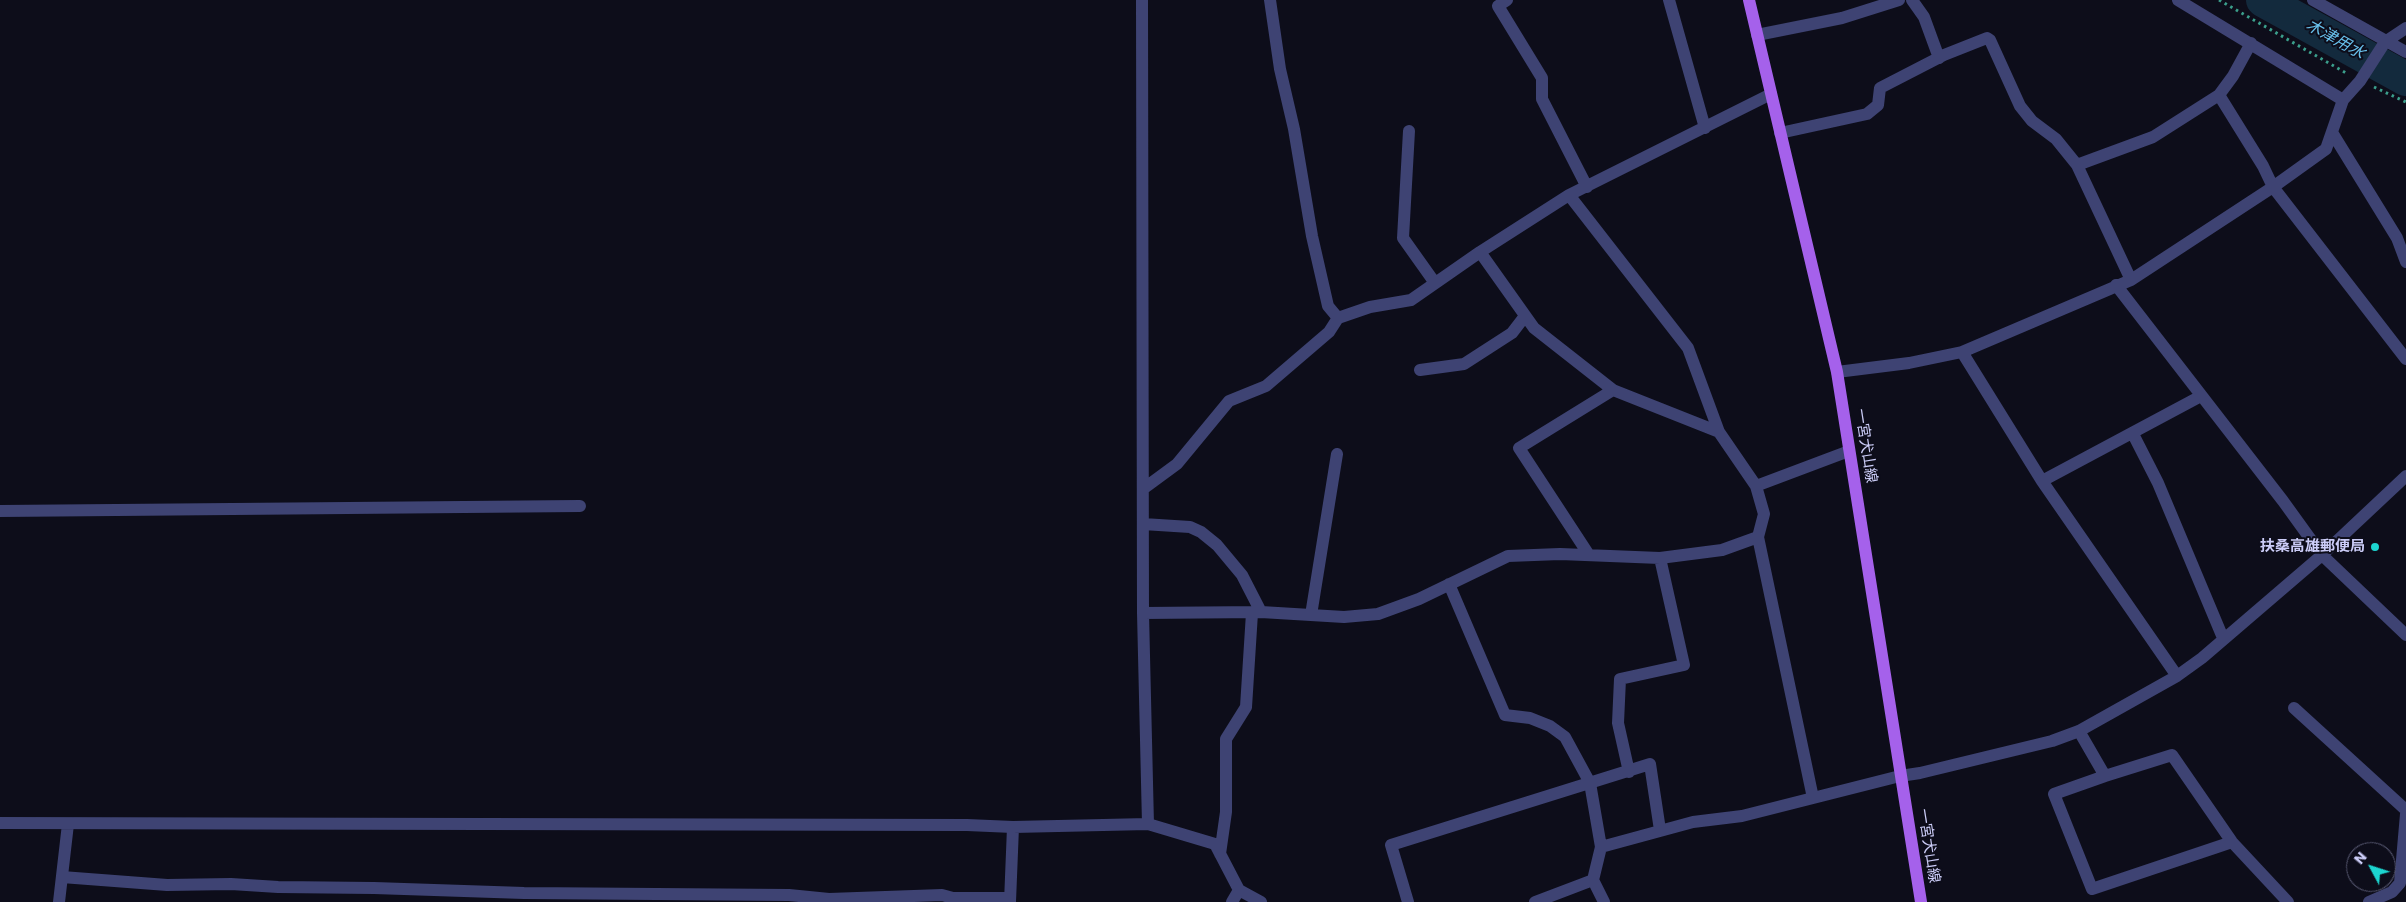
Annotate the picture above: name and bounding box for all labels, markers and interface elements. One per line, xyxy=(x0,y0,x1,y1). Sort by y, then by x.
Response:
water label: 木津用水 xyxy=(2302,16,2368,64)
street label: 一宮犬山線 xyxy=(1850,408,1880,484)
place label: 扶桑高雄郵便局 xyxy=(2260,538,2365,556)
marker: 扶桑高雄郵便局 xyxy=(2369,541,2381,553)
street label: 一宮犬山線 xyxy=(1913,808,1943,884)
north arrow xyxy=(2346,842,2396,892)
text: N xyxy=(2349,848,2371,868)

